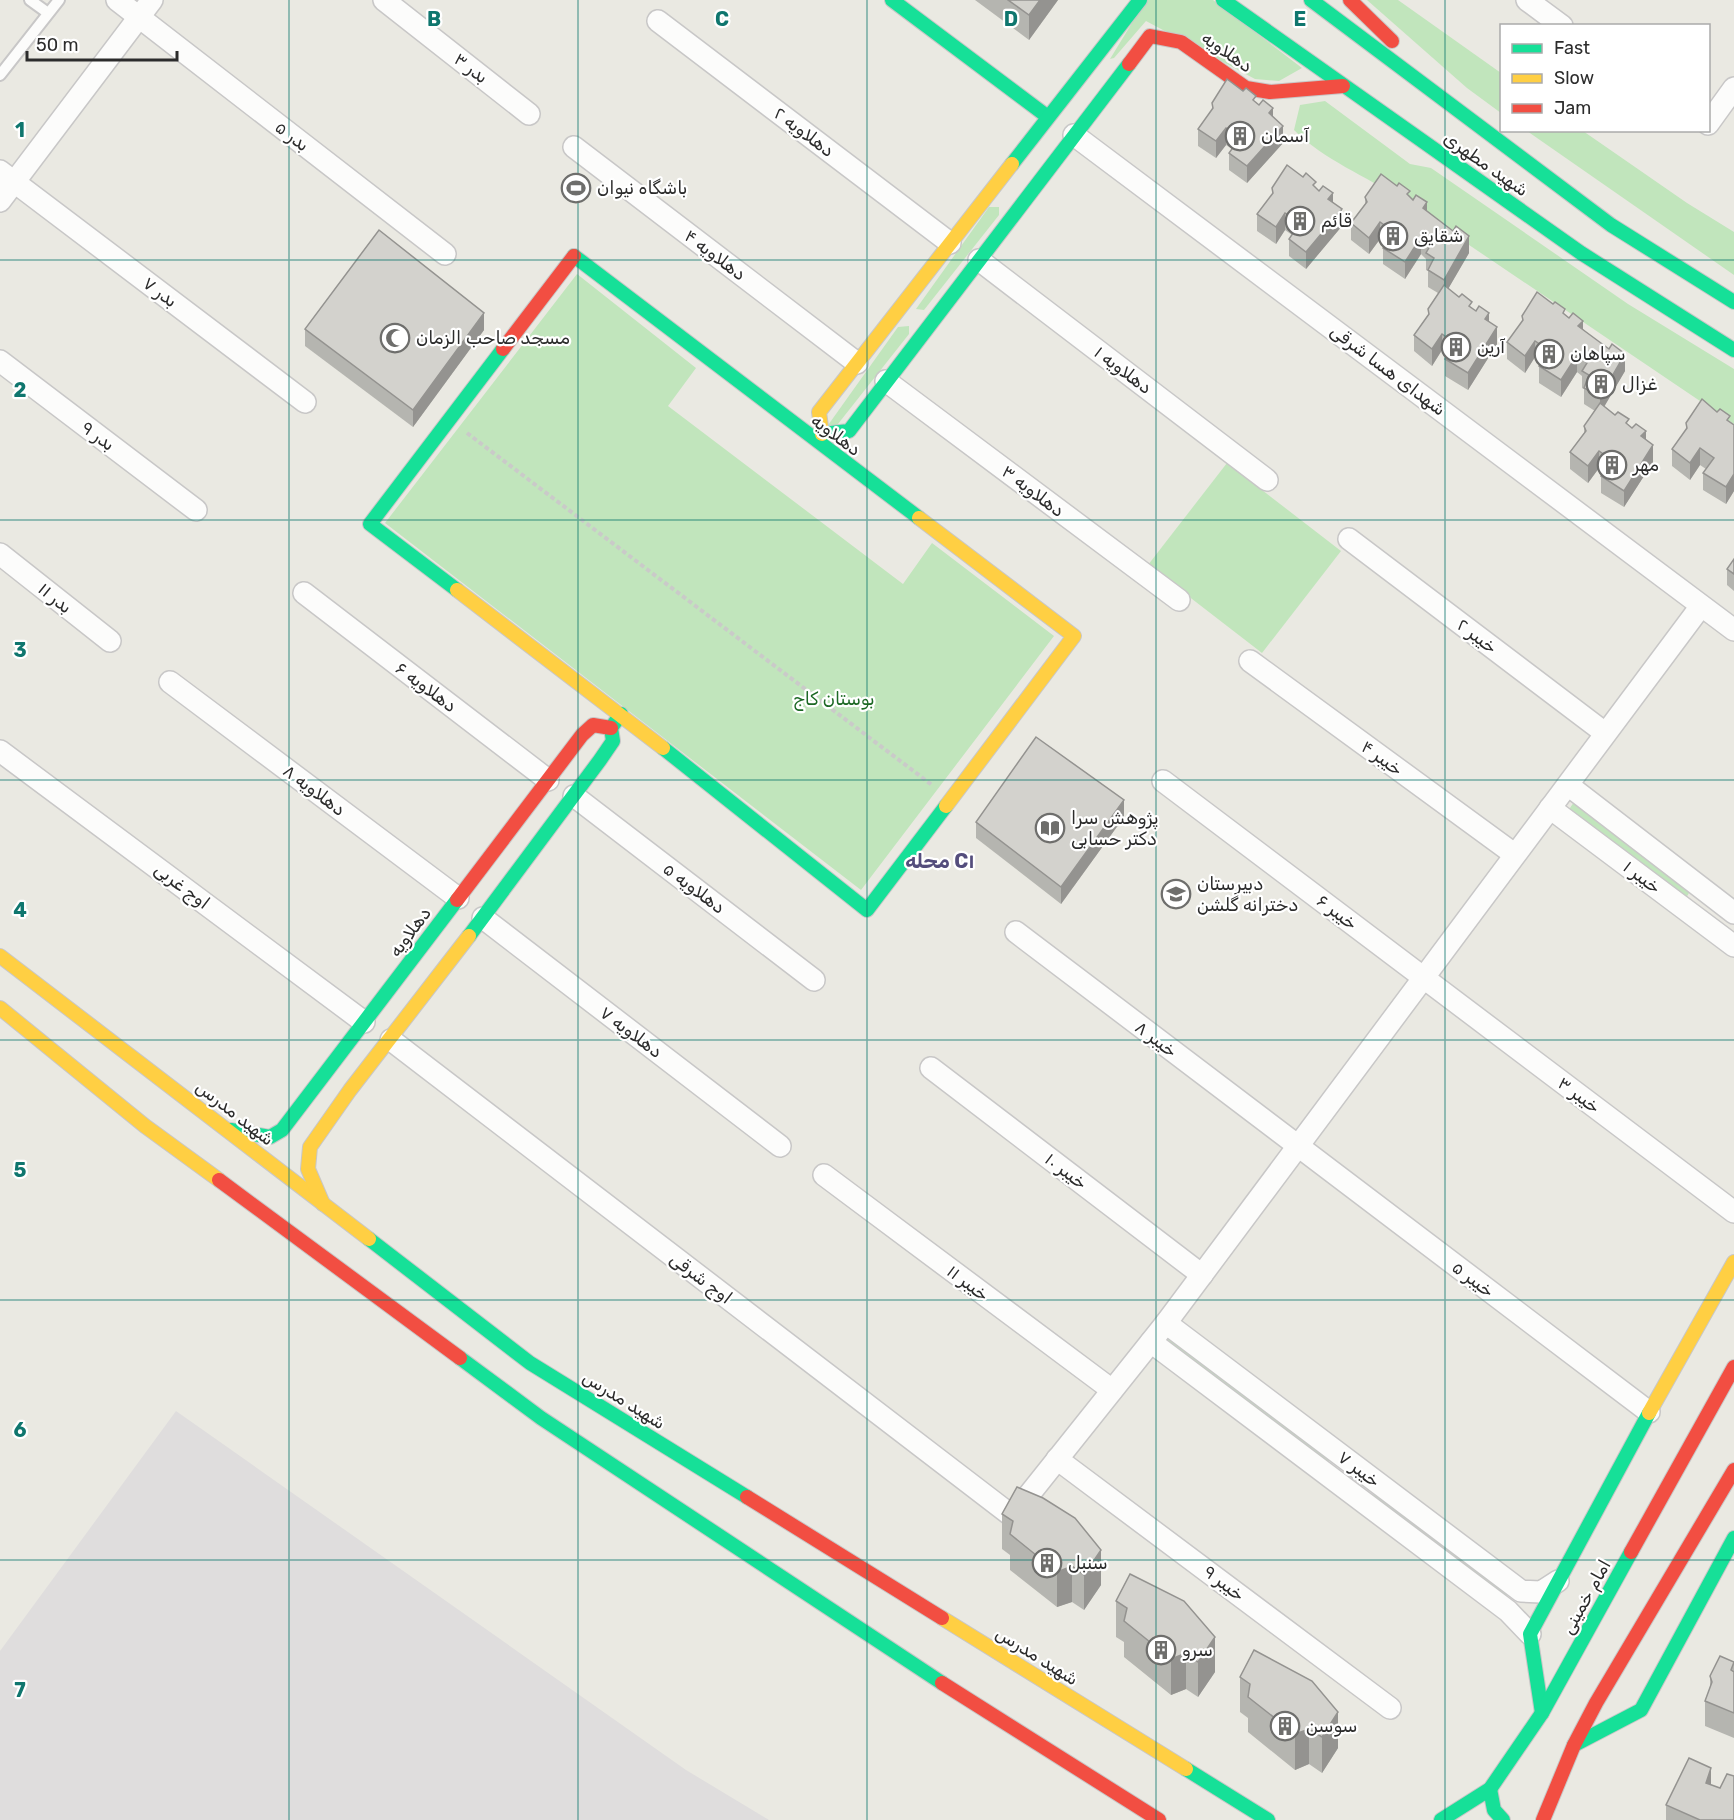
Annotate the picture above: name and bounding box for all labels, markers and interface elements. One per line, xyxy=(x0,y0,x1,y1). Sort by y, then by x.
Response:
text: B xyxy=(427,7,441,31)
text: C xyxy=(715,7,729,31)
text: D xyxy=(1004,7,1018,31)
text: E xyxy=(1294,7,1306,31)
scale bar xyxy=(27,24,177,62)
legend xyxy=(1500,24,1710,132)
street label: دهلاویه xyxy=(1197,27,1257,77)
text: 50 m xyxy=(36,34,79,56)
text: Fast xyxy=(1554,37,1590,59)
street label: بدر ۳ xyxy=(449,48,493,88)
text: Slow xyxy=(1554,67,1594,89)
text: Jam xyxy=(1554,97,1591,119)
street label: دهلاویه ۲ xyxy=(769,102,839,162)
street label: بدر ۵ xyxy=(271,116,313,156)
text: 1 xyxy=(15,118,25,142)
building icon: آسمان xyxy=(1224,120,1256,152)
place label: آسمان xyxy=(1261,125,1310,147)
street label: شهید مطهری xyxy=(1439,127,1533,201)
sports icon: باشگاه نیوان xyxy=(560,172,592,204)
place label: باشگاه نیوان xyxy=(597,177,687,199)
building icon: قائم xyxy=(1284,205,1316,237)
place label: قائم xyxy=(1321,210,1352,233)
building icon: شقایق xyxy=(1377,220,1409,252)
street label: دهلاویه ۴ xyxy=(680,225,750,285)
place label: شقایق xyxy=(1414,225,1464,247)
street label: بدر ۷ xyxy=(138,272,182,312)
street label: شهدای هسا شرقی xyxy=(1326,319,1450,421)
mosque icon: مسجد صاحب الزمان xyxy=(379,322,411,354)
place label: مسجد صاحب الزمان xyxy=(416,327,570,349)
building icon: آرین xyxy=(1440,331,1472,363)
place label: آرین xyxy=(1477,336,1506,358)
building icon: سپاهان xyxy=(1533,338,1565,370)
street label: دهلاویه ۱ xyxy=(1090,341,1156,399)
place label: سپاهان xyxy=(1570,343,1626,366)
building icon: غزال xyxy=(1585,368,1617,400)
place label: غزال xyxy=(1622,373,1657,395)
text: 2 xyxy=(14,378,27,402)
street label: دهلاویه xyxy=(807,409,865,461)
street label: بدر ۹ xyxy=(77,416,119,456)
building icon: مهر xyxy=(1596,449,1628,481)
place label: مهر xyxy=(1632,454,1659,476)
street label: دهلاویه ۳ xyxy=(997,460,1069,522)
street label: بدر ۱۱ xyxy=(34,578,76,618)
street label: خیبر ۲ xyxy=(1453,614,1501,658)
text: 3 xyxy=(13,638,27,662)
street label: دهلاویه ۶ xyxy=(391,657,461,717)
park label: بوستان کاج xyxy=(793,688,875,711)
street label: خیبر ۴ xyxy=(1357,736,1407,780)
street label: دهلاویه ۸ xyxy=(278,759,350,821)
place label: پژوهش سرا دکتر حسابی xyxy=(1071,807,1159,850)
library icon: پژوهش سرا دکتر حسابی xyxy=(1034,812,1066,844)
district label: محله C۱ xyxy=(905,849,975,873)
street label: خیبر ۱ xyxy=(1619,856,1665,898)
street label: دهلاویه ۵ xyxy=(658,857,730,919)
street label: اوج غربی xyxy=(149,858,214,915)
place label: دبیرستان دخترانه گلشن xyxy=(1197,873,1298,916)
school or university icon: دبیرستان دخترانه گلشن xyxy=(1160,878,1192,910)
street label: خیبر ۶ xyxy=(1312,890,1362,934)
text: 4 xyxy=(13,898,27,922)
street label: دهلاویه xyxy=(384,903,436,961)
street label: دهلاویه ۷ xyxy=(595,1001,667,1063)
street label: خیبر ۸ xyxy=(1130,1016,1182,1062)
street label: خیبر ۳ xyxy=(1553,1072,1605,1118)
street label: شهید مدرس xyxy=(191,1076,279,1150)
street label: خیبر ۱۰ xyxy=(1041,1148,1091,1194)
text: 5 xyxy=(14,1158,27,1182)
street label: اوج شرقی xyxy=(665,1247,737,1309)
street label: خیبر ۵ xyxy=(1448,1256,1498,1302)
street label: خیبر ۱۱ xyxy=(943,1260,993,1306)
street label: شهید مدرس xyxy=(579,1366,669,1434)
text: 6 xyxy=(13,1418,27,1442)
street label: خیبر ۷ xyxy=(1333,1446,1385,1492)
building icon: سنبل xyxy=(1031,1547,1063,1579)
place label: سنبل xyxy=(1068,1552,1108,1574)
street label: امام خمینی xyxy=(1556,1556,1616,1638)
street label: خیبر ۹ xyxy=(1199,1560,1249,1606)
street label: شهید مدرس xyxy=(992,1622,1082,1690)
building icon: سرو xyxy=(1145,1634,1177,1666)
place label: سرو xyxy=(1182,1639,1213,1661)
text: 7 xyxy=(14,1678,26,1702)
building icon: سوسن xyxy=(1269,1710,1301,1742)
place label: سوسن xyxy=(1306,1715,1357,1737)

